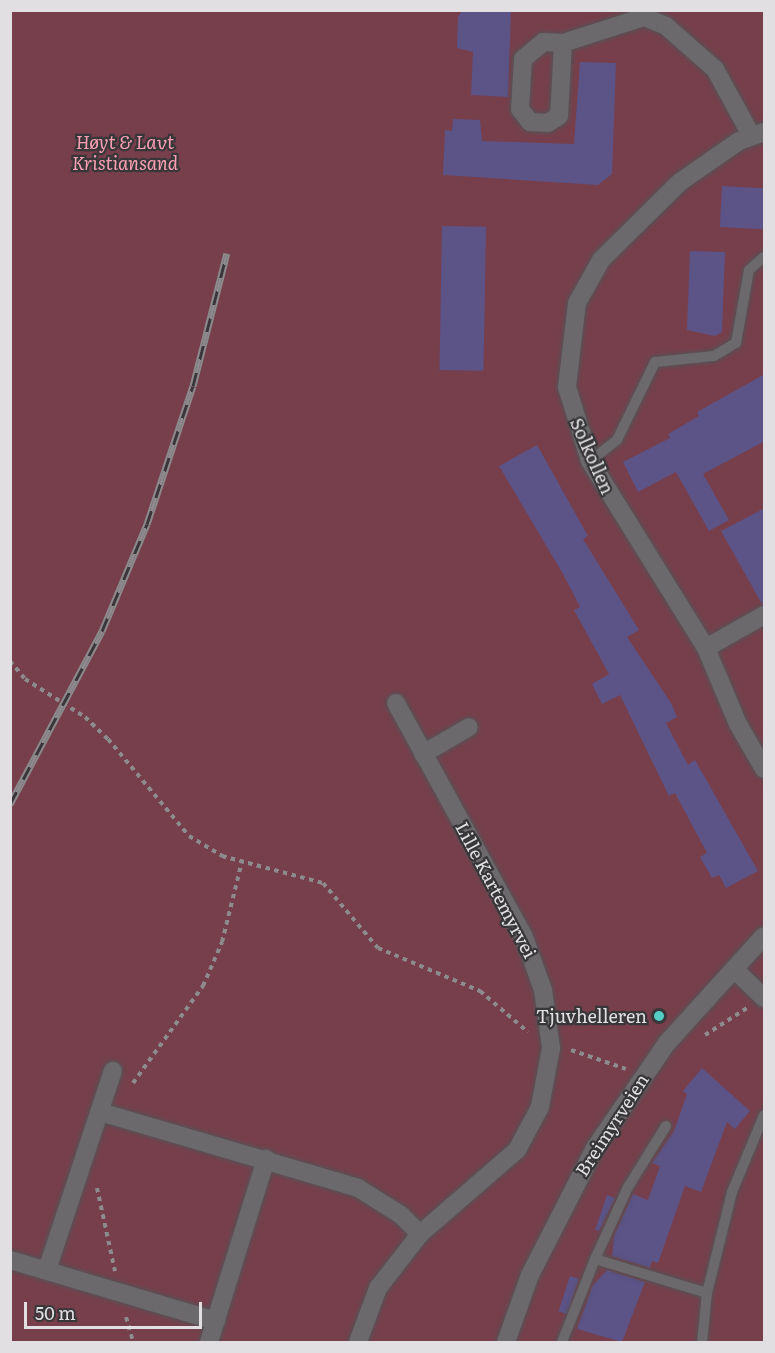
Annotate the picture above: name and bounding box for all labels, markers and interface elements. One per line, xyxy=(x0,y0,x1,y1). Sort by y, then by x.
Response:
park label: Høyt & Lavt Kristiansand xyxy=(72,132,178,174)
street label: Solkollen xyxy=(566,415,618,497)
street label: Lille Kartemyrvei xyxy=(451,818,541,962)
place label: Tjuvhelleren xyxy=(536,1005,647,1027)
marker: Tjuvhelleren xyxy=(652,1009,666,1023)
street label: Breimyrveien xyxy=(571,1070,653,1180)
scale bar xyxy=(27,1290,206,1328)
text: 50 m xyxy=(35,1299,76,1326)

